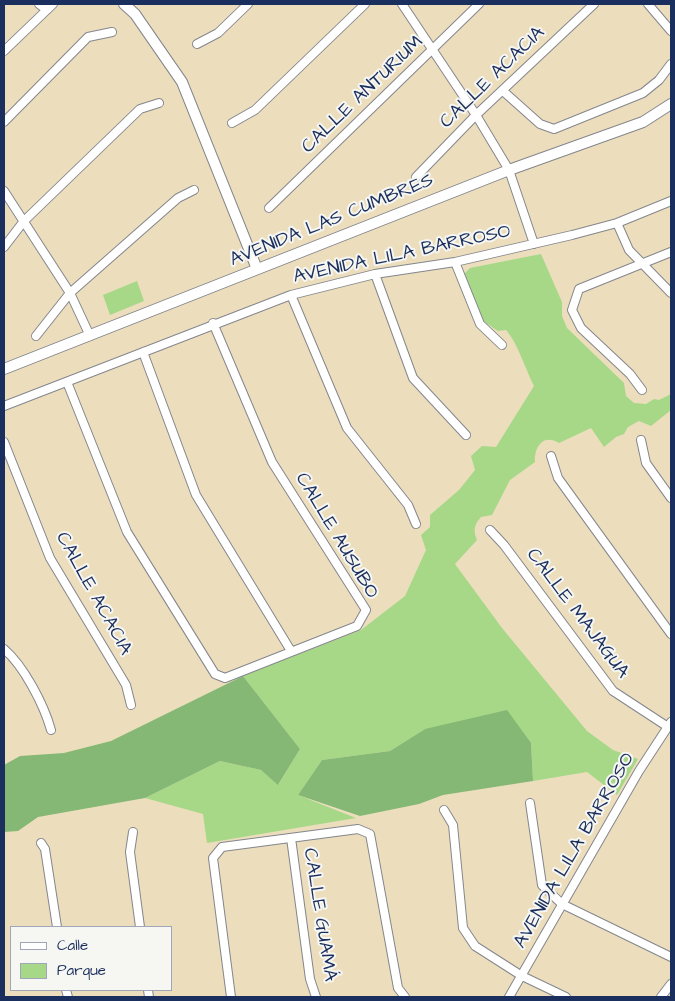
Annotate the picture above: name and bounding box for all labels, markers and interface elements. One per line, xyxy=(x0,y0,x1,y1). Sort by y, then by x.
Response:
street label: CALLE ACACIA xyxy=(436,22,550,134)
street label: CALLE ANTURIUM xyxy=(297,31,429,159)
street label: AVENIDA LAS CUMBRES xyxy=(227,170,437,272)
street label: AVENIDA LILA BARROSO xyxy=(291,221,513,289)
street label: CALLE AUSUBO xyxy=(289,469,383,603)
street label: CALLE ACACIA xyxy=(50,529,136,659)
street label: CALLE MAJAGUA xyxy=(521,544,633,684)
street label: AVENIDA LILA BARROSO xyxy=(510,749,640,953)
street label: CALLE GUAMÁ xyxy=(297,847,341,983)
legend xyxy=(10,926,172,991)
text: Calle xyxy=(57,935,88,956)
text: Parque xyxy=(57,960,106,981)

